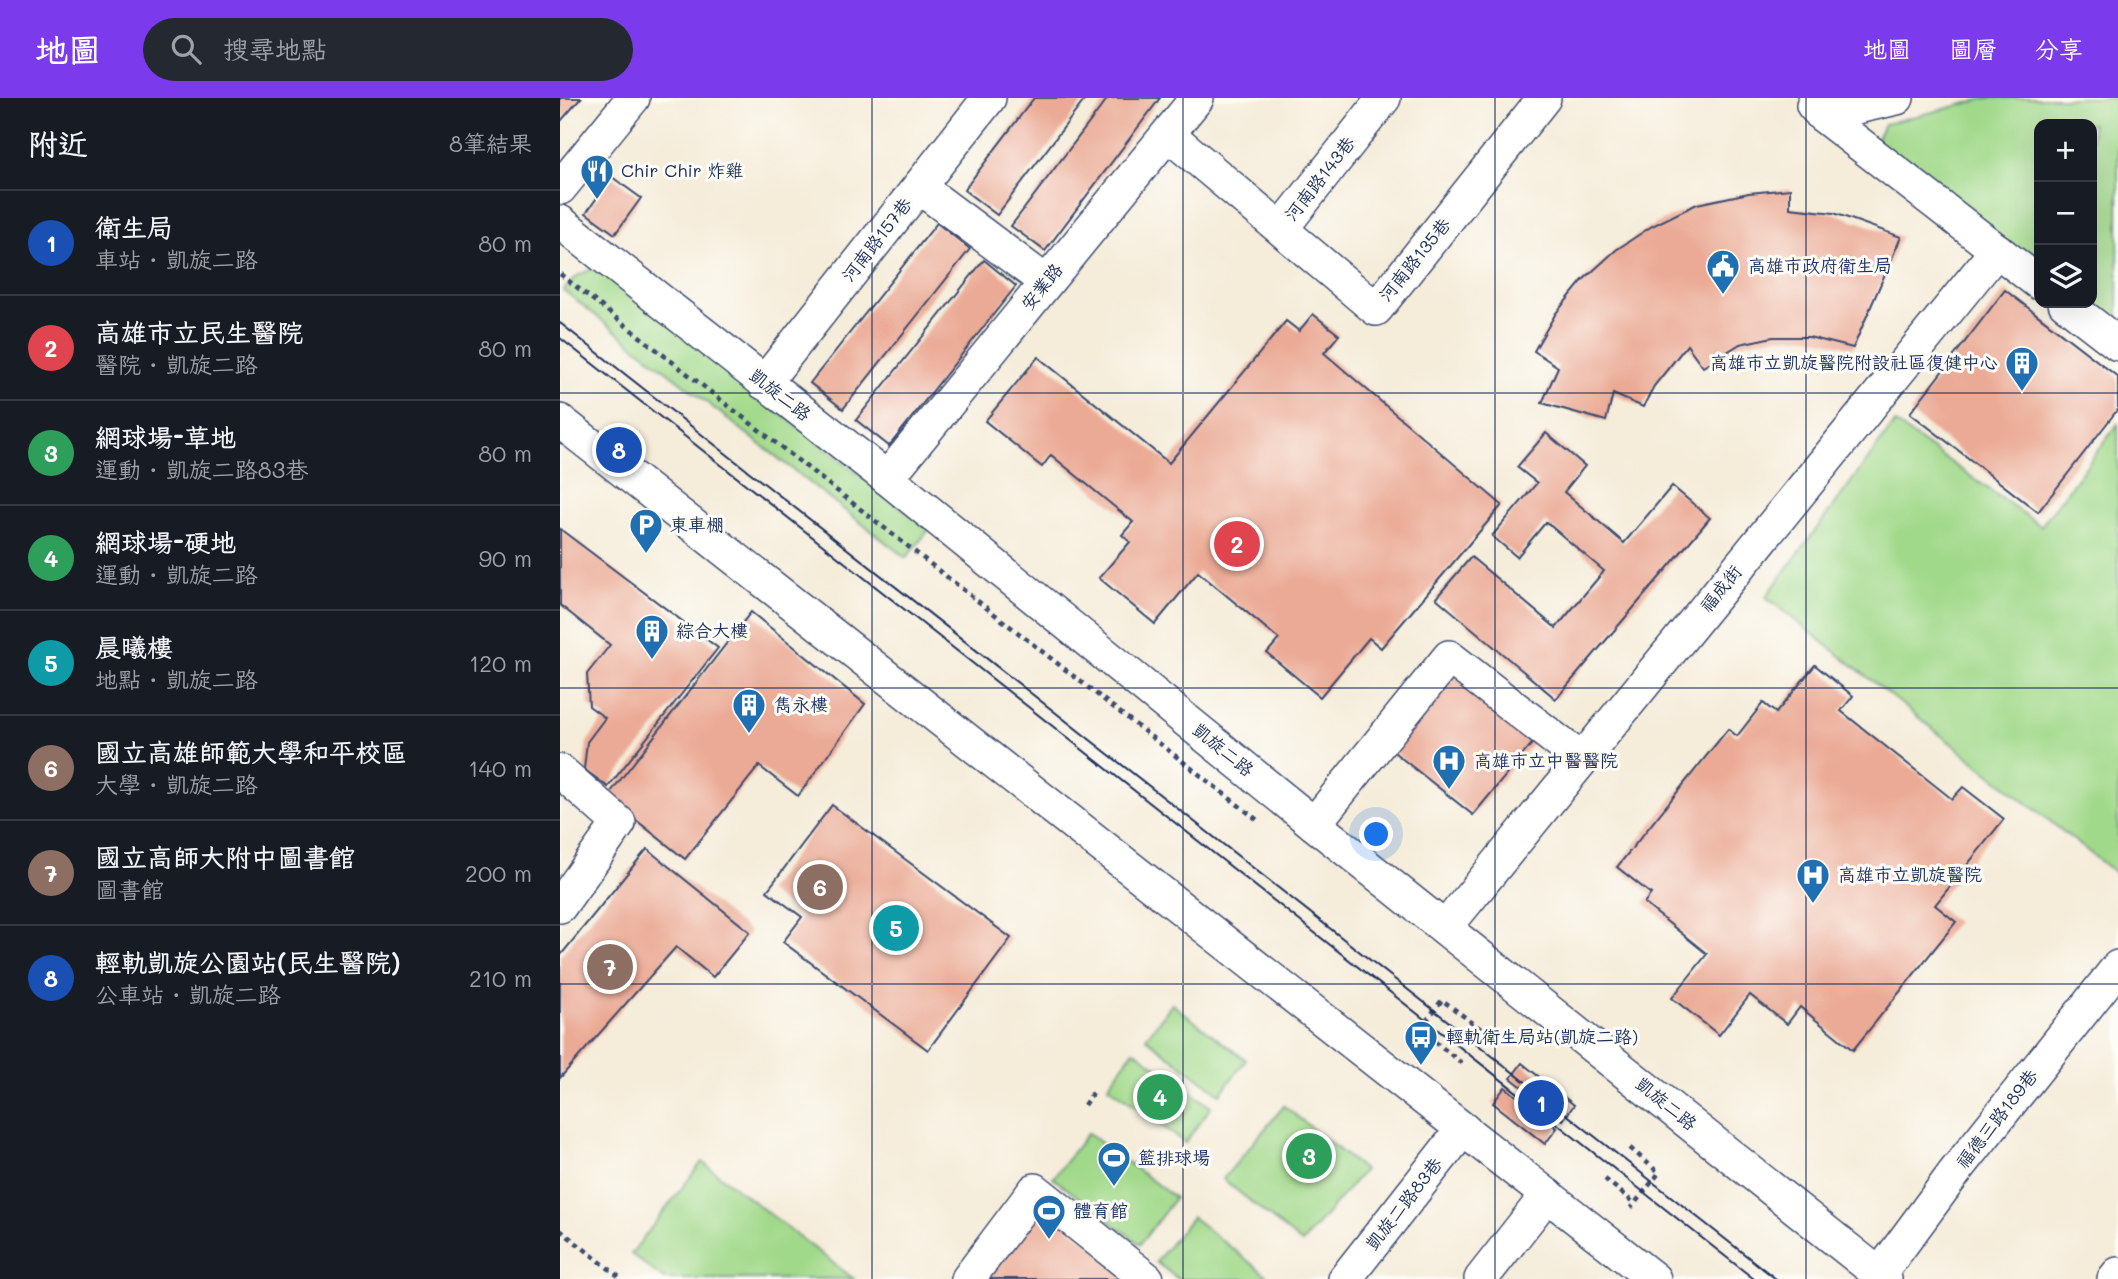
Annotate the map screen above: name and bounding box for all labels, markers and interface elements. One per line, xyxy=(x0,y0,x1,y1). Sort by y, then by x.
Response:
search box xyxy=(143,18,633,81)
text: 地圖 xyxy=(35,27,101,70)
icon: search xyxy=(167,30,205,68)
text: 搜尋地點 xyxy=(223,32,327,66)
text: 地圖 xyxy=(1863,33,1911,64)
text: 圖層 xyxy=(1949,33,1997,64)
text: 分享 xyxy=(2035,33,2083,64)
map controls xyxy=(2034,119,2097,308)
button: + xyxy=(2034,119,2097,182)
text: 附近 xyxy=(28,123,88,163)
text: 8筆結果 xyxy=(449,128,532,158)
street label: 河南路143巷 xyxy=(1279,131,1360,226)
restaurant icon: Chir Chir 炸雞 xyxy=(578,152,616,201)
place label: Chir Chir 炸雞 xyxy=(621,158,744,182)
button: − xyxy=(2034,182,2097,245)
street label: 河南路157巷 xyxy=(836,192,917,286)
text: 衛生局 xyxy=(95,210,173,244)
street label: 河南路135巷 xyxy=(1373,213,1455,306)
text: 1 xyxy=(46,228,56,258)
text: 80 m xyxy=(478,228,532,258)
text: 車站 · 凱旋二路 xyxy=(95,244,258,274)
button: layers xyxy=(2034,245,2097,308)
public building icon: 高雄市政府衛生局 xyxy=(1704,247,1742,296)
place label: 高雄市政府衛生局 xyxy=(1748,253,1892,277)
street label: 安業路 xyxy=(1015,258,1068,315)
text: 高雄市立民生醫院 xyxy=(95,315,303,349)
text: 2 xyxy=(45,333,57,363)
text: 80 m xyxy=(478,333,532,363)
building icon: 高雄市立凱旋醫院附設社區復健中心 xyxy=(2003,344,2041,393)
text: 醫院 · 凱旋二路 xyxy=(95,349,258,379)
place label: 高雄市立凱旋醫院附設社區復健中心 xyxy=(1710,350,1998,374)
street label: 凱旋二路 xyxy=(745,363,816,426)
text: 網球場-草地 xyxy=(95,420,236,454)
pin: 8 xyxy=(596,424,642,476)
text: 3 xyxy=(44,438,58,468)
text: 80 m xyxy=(478,438,532,468)
text: 運動 · 凱旋二路83巷 xyxy=(95,454,308,484)
parking icon: 東車棚 xyxy=(627,506,665,555)
place label: 東車棚 xyxy=(670,512,724,536)
pin: 2 xyxy=(1214,518,1260,570)
text: 網球場-硬地 xyxy=(95,525,236,559)
text: 4 xyxy=(44,543,58,573)
text: 90 m xyxy=(479,543,532,573)
text: 運動 · 凱旋二路 xyxy=(95,559,258,589)
street label: 福成街 xyxy=(1694,560,1747,617)
building icon: 綜合大樓 xyxy=(633,612,671,661)
place label: 綜合大樓 xyxy=(676,618,748,642)
text: 晨曦樓 xyxy=(95,630,173,664)
text: 5 xyxy=(44,648,58,678)
text: 120 m xyxy=(469,648,532,678)
text: 地點 · 凱旋二路 xyxy=(95,664,258,694)
building icon: 雋永樓 xyxy=(730,686,768,735)
place label: 雋永樓 xyxy=(774,692,828,716)
street label: 凱旋二路 xyxy=(1188,717,1259,781)
text: 國立高雄師範大學和平校區 xyxy=(95,735,407,769)
hospital icon: 高雄市立中醫醫院 xyxy=(1430,742,1468,791)
place label: 高雄市立中醫醫院 xyxy=(1474,748,1618,772)
text: 6 xyxy=(44,753,58,783)
text: 140 m xyxy=(468,753,532,783)
text: 大學 · 凱旋二路 xyxy=(95,769,258,799)
your location xyxy=(1359,817,1393,851)
text: 國立高師大附中圖書館 xyxy=(95,840,355,874)
hospital icon: 高雄市立凱旋醫院 xyxy=(1794,856,1832,905)
text: 7 xyxy=(45,858,57,888)
text: 200 m xyxy=(465,858,532,888)
pin: 6 xyxy=(797,861,843,913)
place label: 高雄市立凱旋醫院 xyxy=(1838,862,1982,886)
text: 圖書館 xyxy=(95,874,164,904)
pin: 5 xyxy=(873,902,919,954)
pin: 7 xyxy=(587,941,633,993)
text: 輕軌凱旋公園站(民生醫院) xyxy=(95,945,401,979)
text: 8 xyxy=(44,963,58,993)
text: 210 m xyxy=(469,963,532,993)
text: 公車站 · 凱旋二路 xyxy=(95,979,281,1009)
bus stop icon: 輕軌衛生局站(凱旋二路) xyxy=(1402,1018,1440,1067)
place label: 輕軌衛生局站(凱旋二路) xyxy=(1446,1024,1638,1048)
street label: 福德三路189巷 xyxy=(1950,1064,2042,1173)
pin: 4 xyxy=(1137,1071,1183,1123)
street label: 凱旋二路 xyxy=(1631,1071,1702,1135)
pin: 1 xyxy=(1518,1077,1564,1129)
pin: 3 xyxy=(1286,1130,1332,1182)
sports icon: 籃排球場 xyxy=(1095,1139,1133,1188)
place label: 籃排球場 xyxy=(1138,1145,1210,1169)
street label: 凱旋二路83巷 xyxy=(1359,1152,1447,1255)
sports icon: 體育館 xyxy=(1030,1192,1068,1241)
place label: 體育館 xyxy=(1074,1198,1128,1222)

